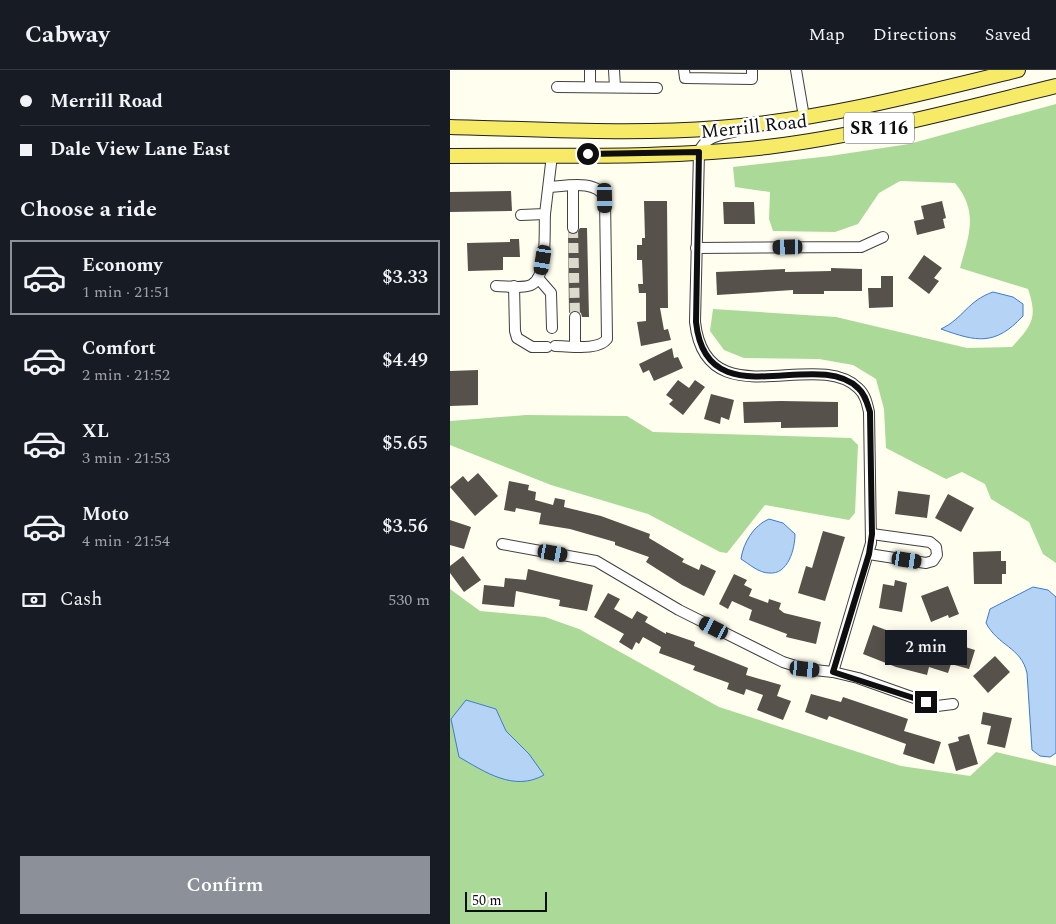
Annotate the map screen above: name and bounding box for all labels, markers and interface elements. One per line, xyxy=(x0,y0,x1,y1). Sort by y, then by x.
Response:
text: Cabway xyxy=(25,17,110,53)
text: Map xyxy=(809,21,845,48)
text: Directions xyxy=(873,21,957,48)
text: Saved xyxy=(985,21,1031,48)
text: Merrill Road xyxy=(50,87,163,116)
street label: Merrill Road xyxy=(699,107,809,147)
road number: SR 116 xyxy=(844,112,914,144)
text: Dale View Lane East xyxy=(50,135,230,164)
route start xyxy=(577,143,599,165)
car xyxy=(597,183,612,213)
text: Choose a ride xyxy=(20,193,157,226)
car xyxy=(772,239,803,255)
car xyxy=(533,244,552,276)
text: Economy xyxy=(82,251,163,280)
icon: car xyxy=(22,255,67,300)
text: $3.33 xyxy=(382,263,428,292)
text: 1 min · 21:51 xyxy=(82,280,170,304)
text: Comfort xyxy=(82,334,156,363)
icon: car xyxy=(22,338,67,383)
text: $4.49 xyxy=(382,346,428,375)
text: 2 min · 21:52 xyxy=(82,363,170,387)
text: XL xyxy=(82,417,109,446)
icon: car xyxy=(22,421,67,466)
text: $5.65 xyxy=(382,429,428,458)
text: 3 min · 21:53 xyxy=(82,446,170,470)
text: Moto xyxy=(82,500,129,529)
icon: car xyxy=(22,504,67,549)
text: $3.56 xyxy=(382,512,428,541)
text: 4 min · 21:54 xyxy=(82,529,170,553)
car xyxy=(536,543,569,563)
car xyxy=(891,550,922,570)
text: Cash xyxy=(60,585,102,614)
icon: cash xyxy=(20,586,48,614)
text: 530 m xyxy=(388,588,430,612)
car xyxy=(697,615,730,641)
callout: 2 min xyxy=(885,630,967,664)
text: 2 min xyxy=(905,635,947,659)
car xyxy=(789,660,820,678)
route end xyxy=(915,691,937,713)
button: Confirm xyxy=(20,856,430,914)
scale bar xyxy=(465,889,548,912)
text: 50 m xyxy=(472,890,502,911)

